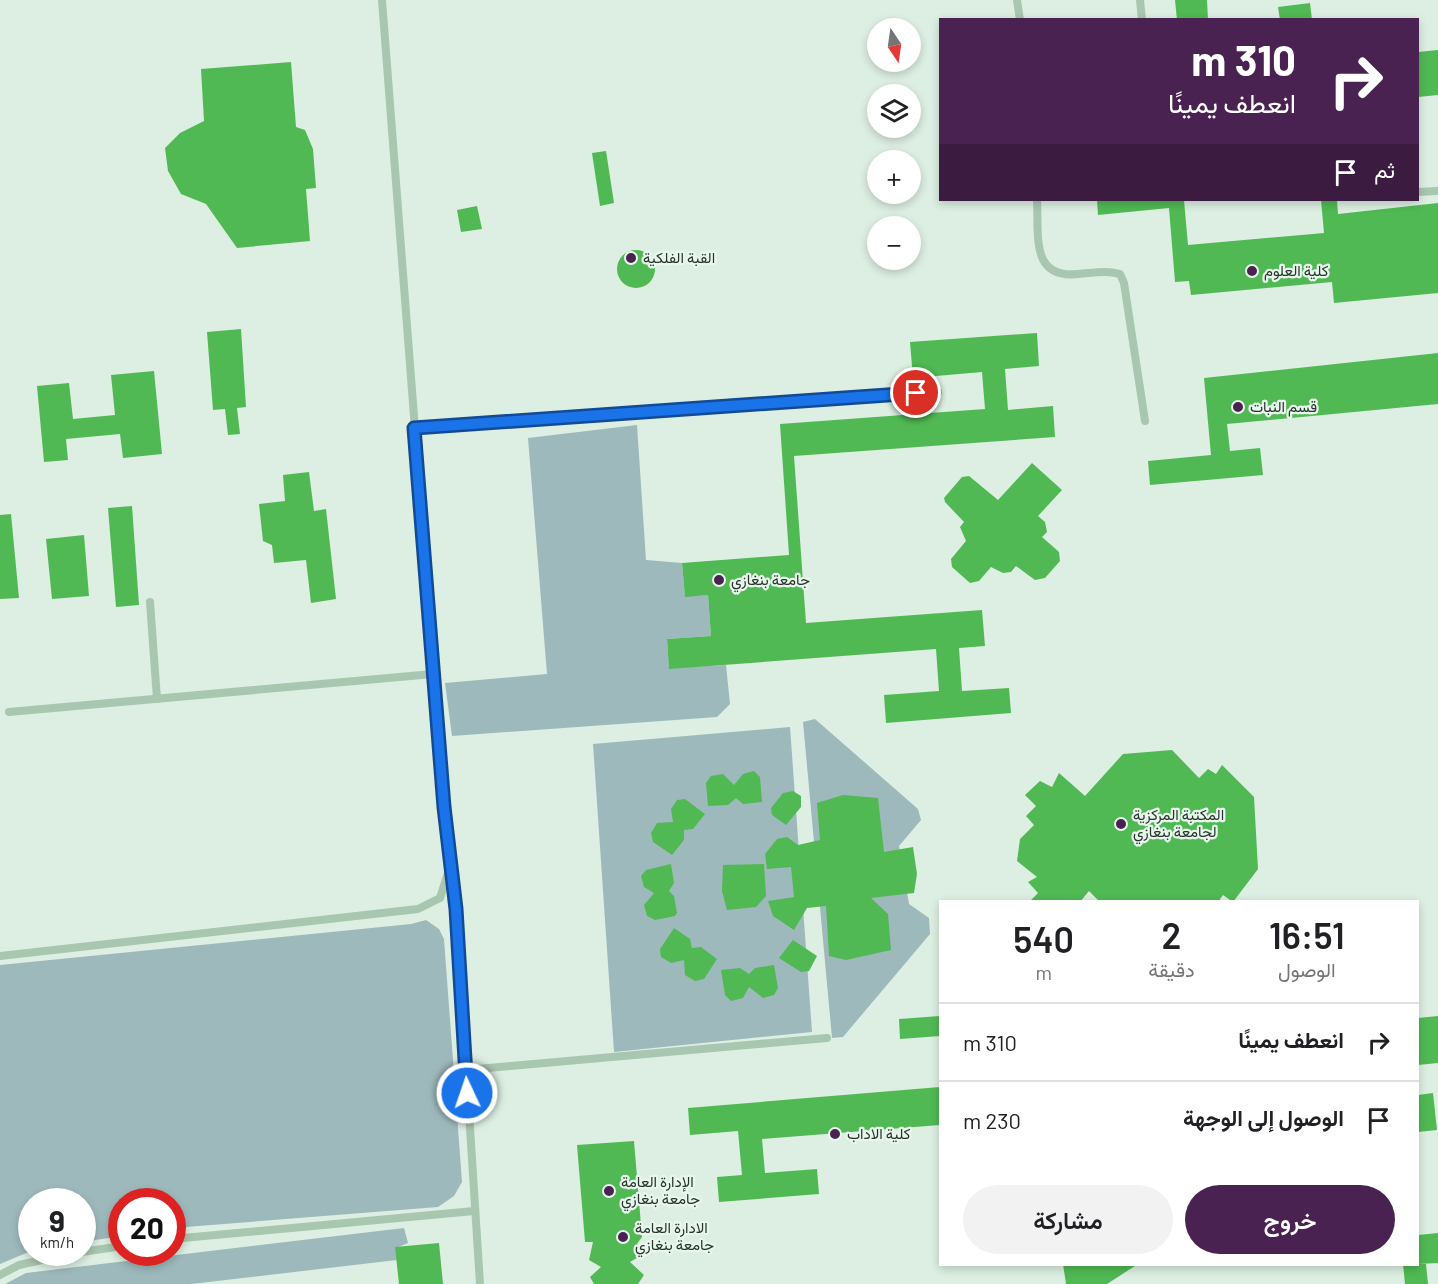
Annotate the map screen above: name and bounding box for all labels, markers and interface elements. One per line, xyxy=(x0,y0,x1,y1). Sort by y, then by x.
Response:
north arrow xyxy=(867,18,921,72)
map controls xyxy=(867,18,921,270)
text: 310 m xyxy=(1191,34,1296,84)
icon: right xyxy=(1317,42,1395,120)
button: layers xyxy=(867,84,921,138)
text: انعطف يمينًا xyxy=(1168,86,1296,118)
button: + xyxy=(867,150,921,204)
icon: arrive xyxy=(1329,156,1362,189)
text: ثم xyxy=(1374,156,1395,182)
button: − xyxy=(867,216,921,270)
place label: القبة الفلكية xyxy=(643,248,715,267)
marker: القبة الفلكية xyxy=(624,251,638,265)
place label: كلية العلوم xyxy=(1264,261,1329,281)
marker: كلية العلوم xyxy=(1245,264,1259,278)
pin xyxy=(890,367,941,418)
icon: arrive xyxy=(899,376,932,409)
place label: قسم النبات xyxy=(1250,397,1317,417)
marker: قسم النبات xyxy=(1231,400,1245,414)
place label: جامعة بنغازي xyxy=(731,570,810,593)
marker: جامعة بنغازي xyxy=(712,573,726,587)
place label: المكتبة المركزية لجامعة بنغازي xyxy=(1133,805,1224,845)
marker: المكتبة المركزية لجامعة بنغازي xyxy=(1114,817,1128,831)
text: 2 xyxy=(1162,913,1181,956)
text: 16:51 xyxy=(1269,913,1345,956)
text: 540 xyxy=(1013,917,1074,960)
text: دقيقة xyxy=(1148,957,1195,981)
text: الوصول xyxy=(1278,957,1336,981)
text: m xyxy=(1035,960,1052,984)
text: انعطف يمينًا xyxy=(1238,1026,1344,1052)
icon: right xyxy=(1362,1026,1395,1059)
text: 310 m xyxy=(963,1029,1017,1055)
position arrow xyxy=(435,1061,499,1125)
text: الوصول إلى الوجهة xyxy=(1183,1104,1344,1130)
icon: arrive xyxy=(1362,1104,1395,1137)
text: 230 m xyxy=(963,1107,1021,1133)
place label: كلية الاداب xyxy=(847,1124,911,1143)
marker: كلية الاداب xyxy=(828,1127,842,1141)
place label: الإدارة العامة جامعة بنغازي xyxy=(621,1172,700,1212)
marker: الإدارة العامة جامعة بنغازي xyxy=(602,1184,616,1198)
button: مشاركة xyxy=(963,1185,1173,1254)
button: خروج xyxy=(1185,1185,1395,1254)
speed limit sign: 20 xyxy=(108,1188,186,1266)
text: 9 xyxy=(49,1202,65,1238)
place label: الادارة العامة جامعة بنغازي xyxy=(635,1218,714,1258)
marker: الادارة العامة جامعة بنغازي xyxy=(616,1230,630,1244)
text: km/h xyxy=(40,1233,74,1251)

